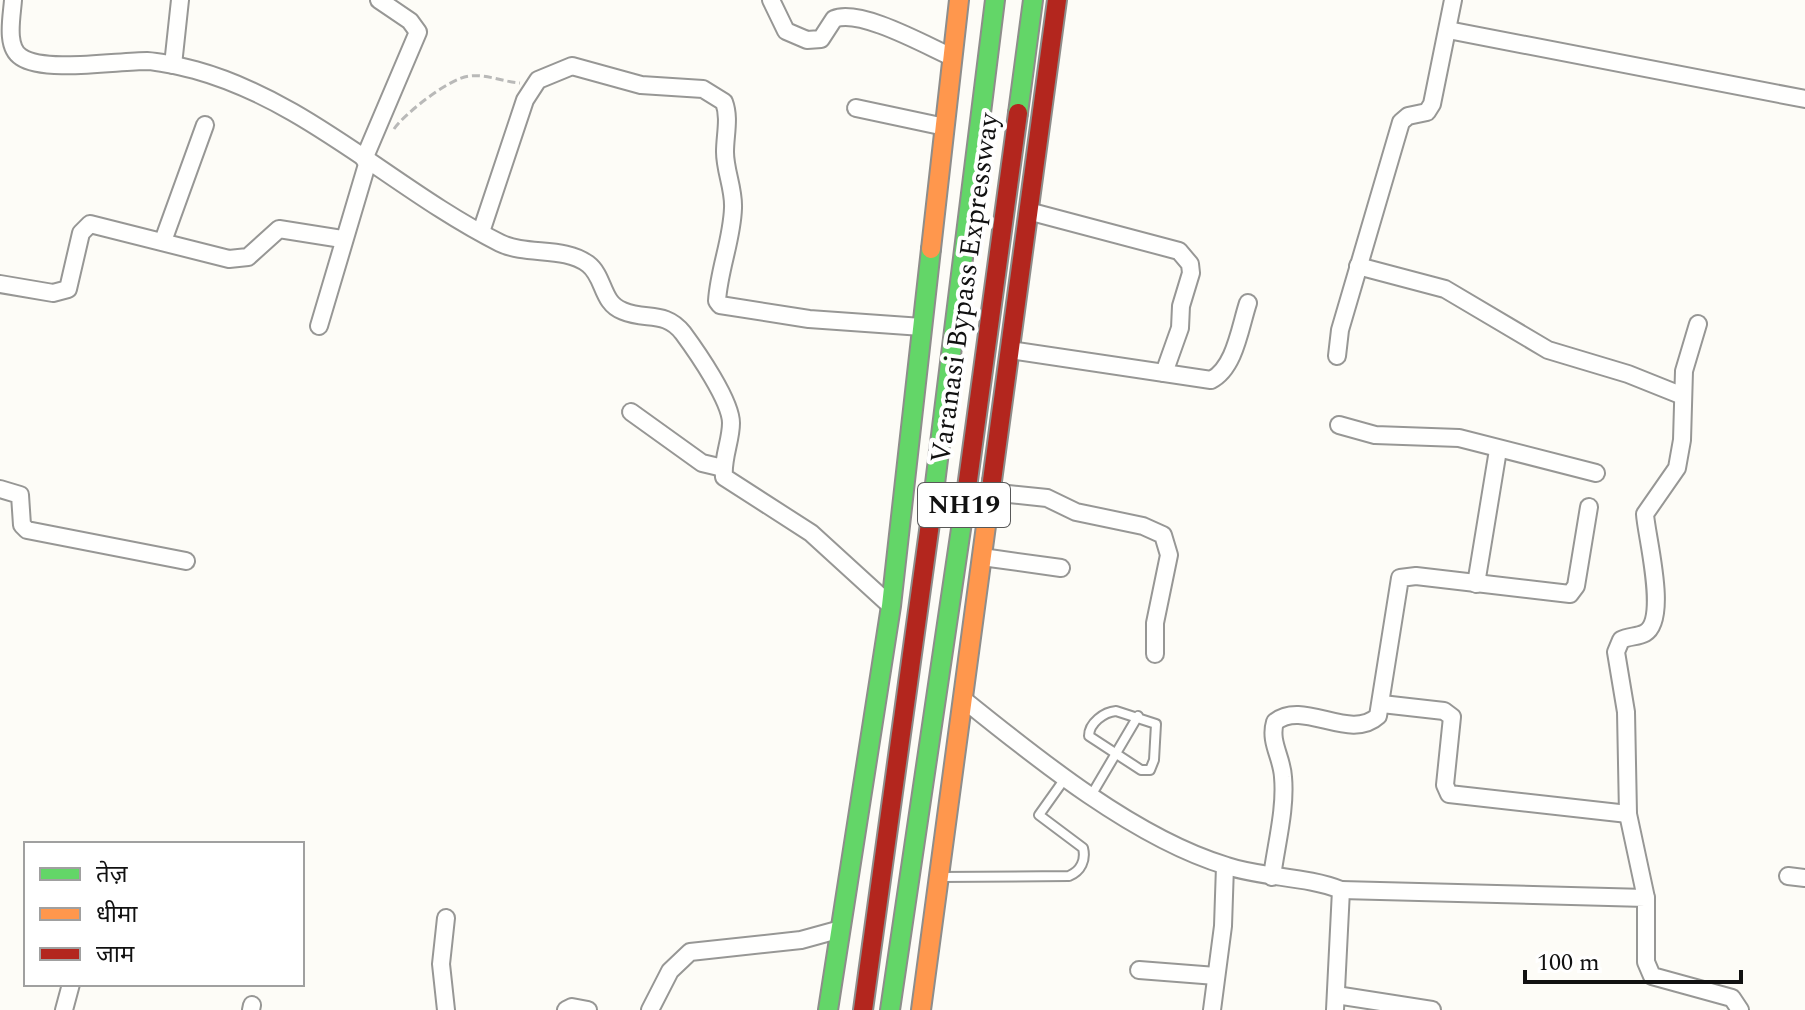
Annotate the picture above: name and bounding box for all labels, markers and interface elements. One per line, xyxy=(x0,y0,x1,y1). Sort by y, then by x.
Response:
street label: Varanasi Bypass Expressway xyxy=(919,109,1011,466)
road number: NH19 xyxy=(918,483,1010,527)
legend xyxy=(24,842,304,986)
text: तेज़ xyxy=(96,857,129,893)
text: धीमा xyxy=(96,897,138,933)
scale bar xyxy=(1525,934,1741,984)
text: जाम xyxy=(96,937,135,973)
text: 100 m xyxy=(1537,945,1600,981)

